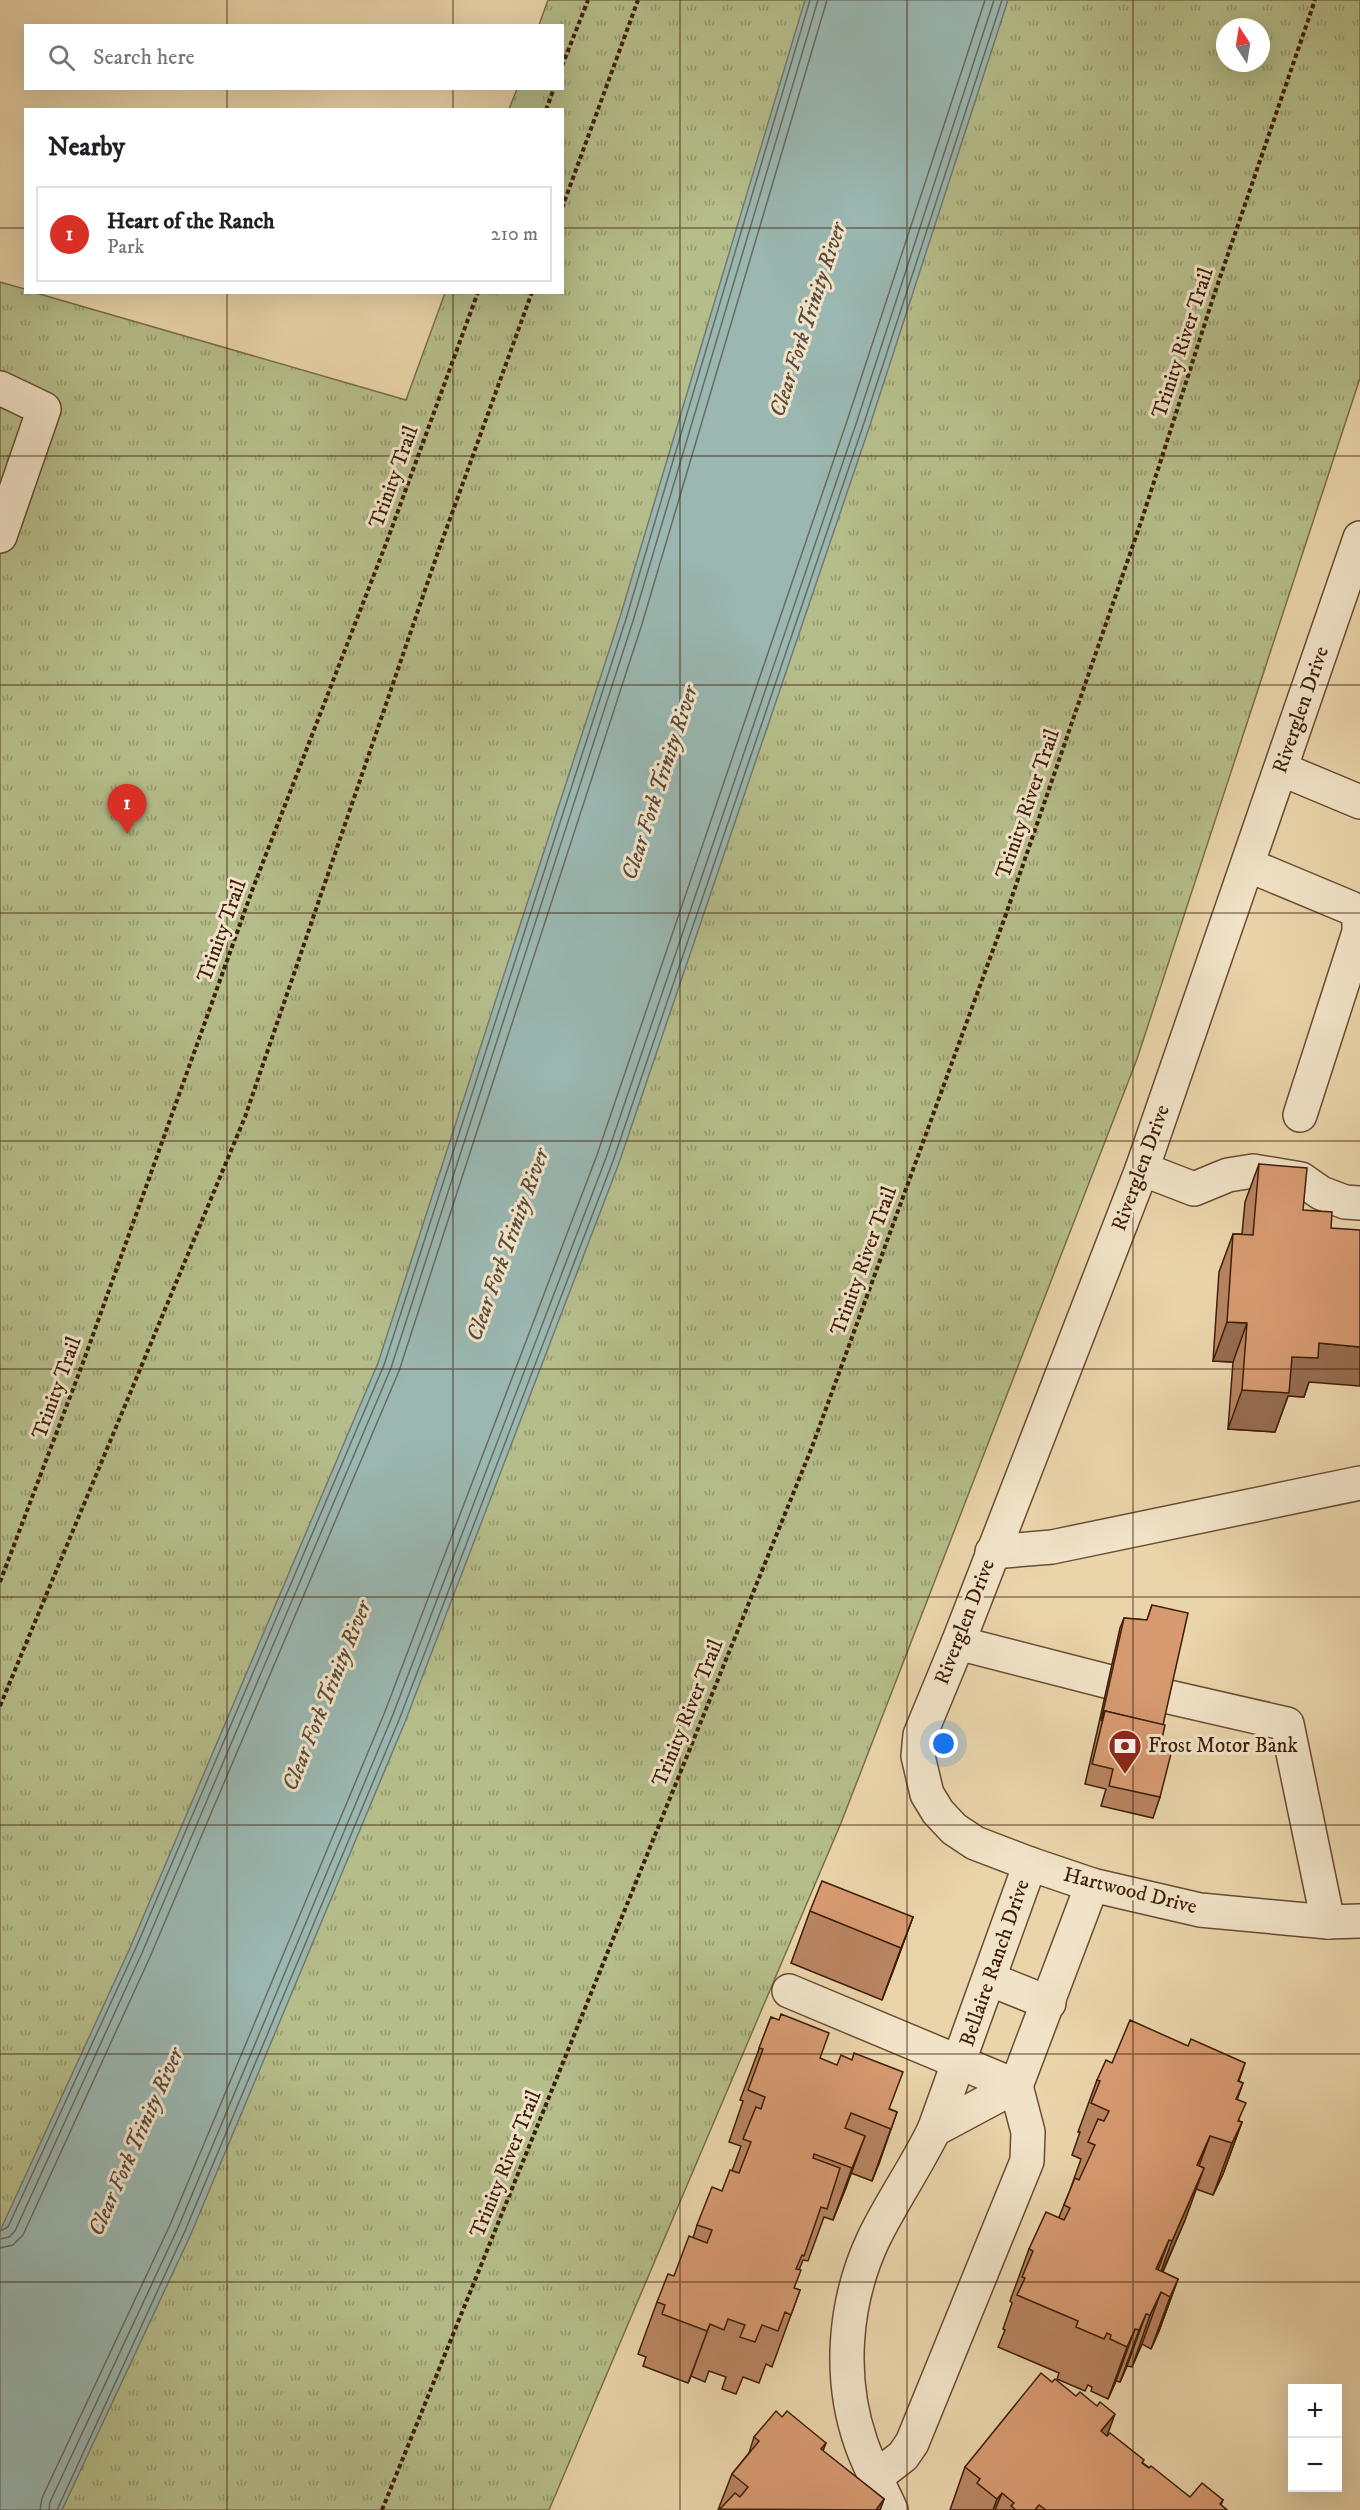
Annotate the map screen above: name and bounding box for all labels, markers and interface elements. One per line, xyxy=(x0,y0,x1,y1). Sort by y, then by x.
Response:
north arrow xyxy=(1216,18,1270,72)
search box xyxy=(24,24,564,90)
icon: search xyxy=(45,41,78,74)
text: Search here xyxy=(93,44,195,71)
text: Nearby xyxy=(48,131,125,164)
text: Heart of the Ranch xyxy=(107,208,275,235)
water label: Clear Fork Trinity River xyxy=(764,217,853,421)
text: 1 xyxy=(66,222,73,247)
text: 210 m xyxy=(491,222,538,247)
text: Park xyxy=(107,235,144,260)
street label: Trinity River Trail xyxy=(1146,264,1220,421)
street label: Trinity Trail xyxy=(364,422,425,532)
street label: Riverglen Drive xyxy=(1267,643,1335,777)
water label: Clear Fork Trinity River xyxy=(616,680,705,884)
street label: Trinity River Trail xyxy=(990,725,1066,882)
pin: 1 xyxy=(108,784,146,834)
street label: Trinity Trail xyxy=(192,876,253,986)
street label: Riverglen Drive xyxy=(1106,1101,1176,1235)
water label: Clear Fork Trinity River xyxy=(461,1143,556,1345)
street label: Trinity River Trail xyxy=(825,1182,903,1339)
street label: Trinity Trail xyxy=(27,1333,88,1443)
street label: Riverglen Drive xyxy=(929,1555,1001,1688)
water label: Clear Fork Trinity River xyxy=(277,1595,378,1795)
street label: Trinity River Trail xyxy=(647,1635,730,1790)
bank icon: Frost Motor Bank xyxy=(1107,1728,1143,1775)
your location xyxy=(929,1729,958,1758)
place label: Frost Motor Bank xyxy=(1148,1733,1299,1759)
street label: Hartwood Drive xyxy=(1061,1862,1200,1920)
street label: Bellaire Ranch Drive xyxy=(954,1876,1036,2050)
water label: Clear Fork Trinity River xyxy=(82,2042,190,2240)
street label: Trinity River Trail xyxy=(465,2086,548,2241)
map controls xyxy=(1288,2384,1342,2492)
button: + xyxy=(1288,2384,1342,2438)
button: − xyxy=(1288,2438,1342,2492)

